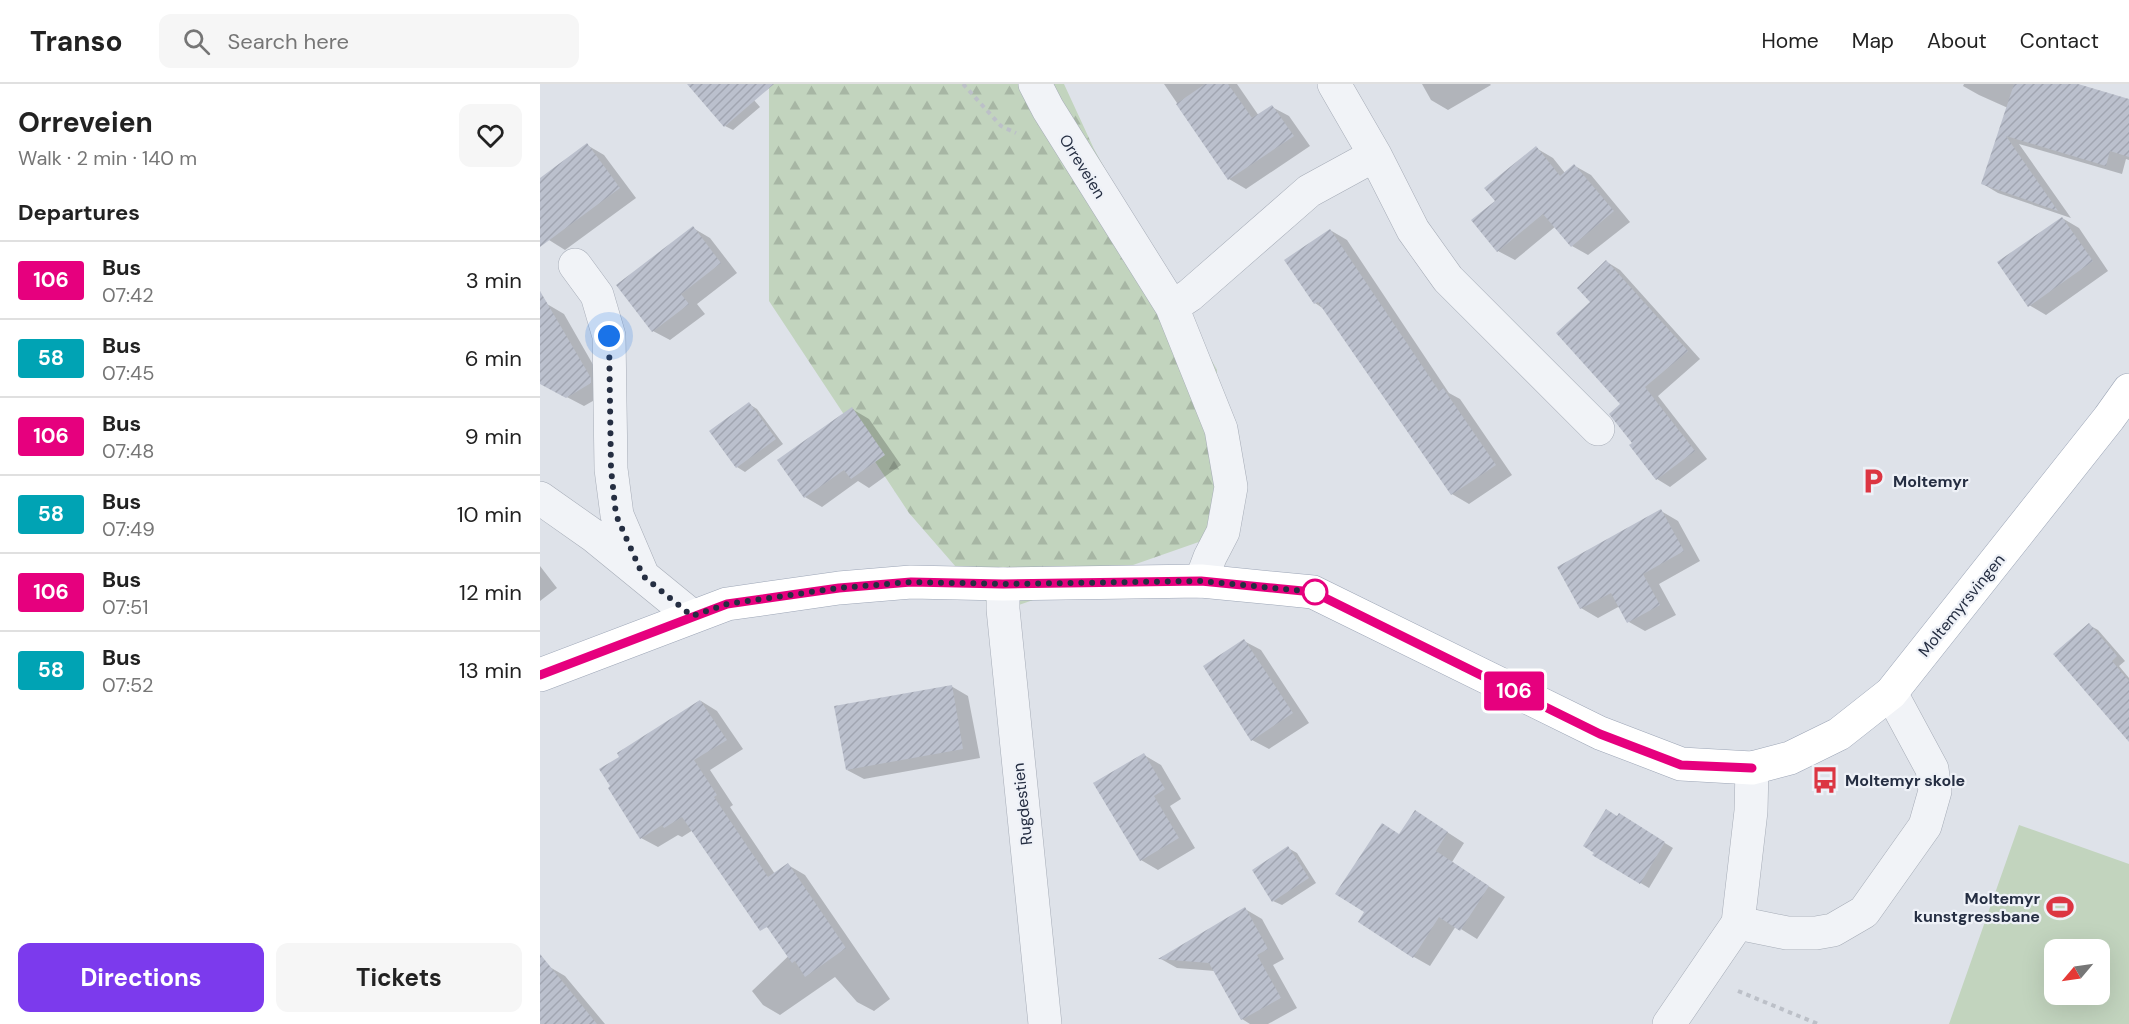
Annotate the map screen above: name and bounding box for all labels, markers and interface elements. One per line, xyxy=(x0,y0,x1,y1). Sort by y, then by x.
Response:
search box xyxy=(159,14,579,68)
text: Transo xyxy=(30,23,123,60)
icon: search xyxy=(180,25,213,58)
text: Search here xyxy=(228,27,349,56)
text: Home xyxy=(1761,27,1819,55)
text: Map xyxy=(1852,27,1894,55)
text: About xyxy=(1927,27,1987,55)
text: Contact xyxy=(2020,27,2099,55)
text: Orreveien xyxy=(18,104,153,141)
button: heart xyxy=(459,104,522,167)
street label: Orreveien xyxy=(1055,130,1111,202)
text: Walk · 2 min · 140 m xyxy=(18,145,197,171)
text: Departures xyxy=(18,198,140,227)
text: Bus xyxy=(102,253,141,282)
text: 106 xyxy=(33,266,69,294)
text: 3 min xyxy=(466,266,522,295)
text: 07:42 xyxy=(102,282,154,308)
your location xyxy=(594,321,624,351)
text: Bus xyxy=(102,331,141,360)
text: 58 xyxy=(38,344,64,372)
text: 6 min xyxy=(465,344,522,373)
text: 07:45 xyxy=(102,360,154,386)
text: Bus xyxy=(102,409,141,438)
text: 106 xyxy=(33,422,69,450)
text: 9 min xyxy=(465,422,522,451)
text: 07:48 xyxy=(102,438,154,464)
parking icon: Moltemyr xyxy=(1858,466,1888,496)
place label: Moltemyr xyxy=(1893,471,1969,492)
text: Bus xyxy=(102,487,141,516)
text: 58 xyxy=(38,500,64,528)
text: 10 min xyxy=(457,500,522,529)
text: 07:49 xyxy=(102,516,155,542)
street label: Moltemyrsvingen xyxy=(1913,550,2009,661)
text: Bus xyxy=(102,565,141,594)
text: 106 xyxy=(33,578,69,606)
text: 12 min xyxy=(459,578,522,607)
unlabelled marker xyxy=(1302,579,1328,605)
text: 07:51 xyxy=(102,594,149,620)
text: Bus xyxy=(102,643,141,672)
text: 58 xyxy=(38,656,64,684)
text: 13 min xyxy=(459,656,522,685)
text: 07:52 xyxy=(102,672,154,698)
line badge: 106 xyxy=(1480,672,1548,710)
text: 106 xyxy=(1496,677,1532,705)
street label: Rugdestien xyxy=(1008,762,1037,846)
bus stop icon: Moltemyr skole xyxy=(1810,765,1840,795)
place label: Moltemyr skole xyxy=(1845,770,1965,791)
place label: Moltemyr kunstgressbane xyxy=(1914,888,2040,927)
sports icon: Moltemyr kunstgressbane xyxy=(2045,892,2075,922)
north arrow xyxy=(2044,939,2110,1005)
map controls xyxy=(2044,939,2110,1005)
button: Directions xyxy=(18,943,264,1012)
button: Tickets xyxy=(276,943,522,1012)

